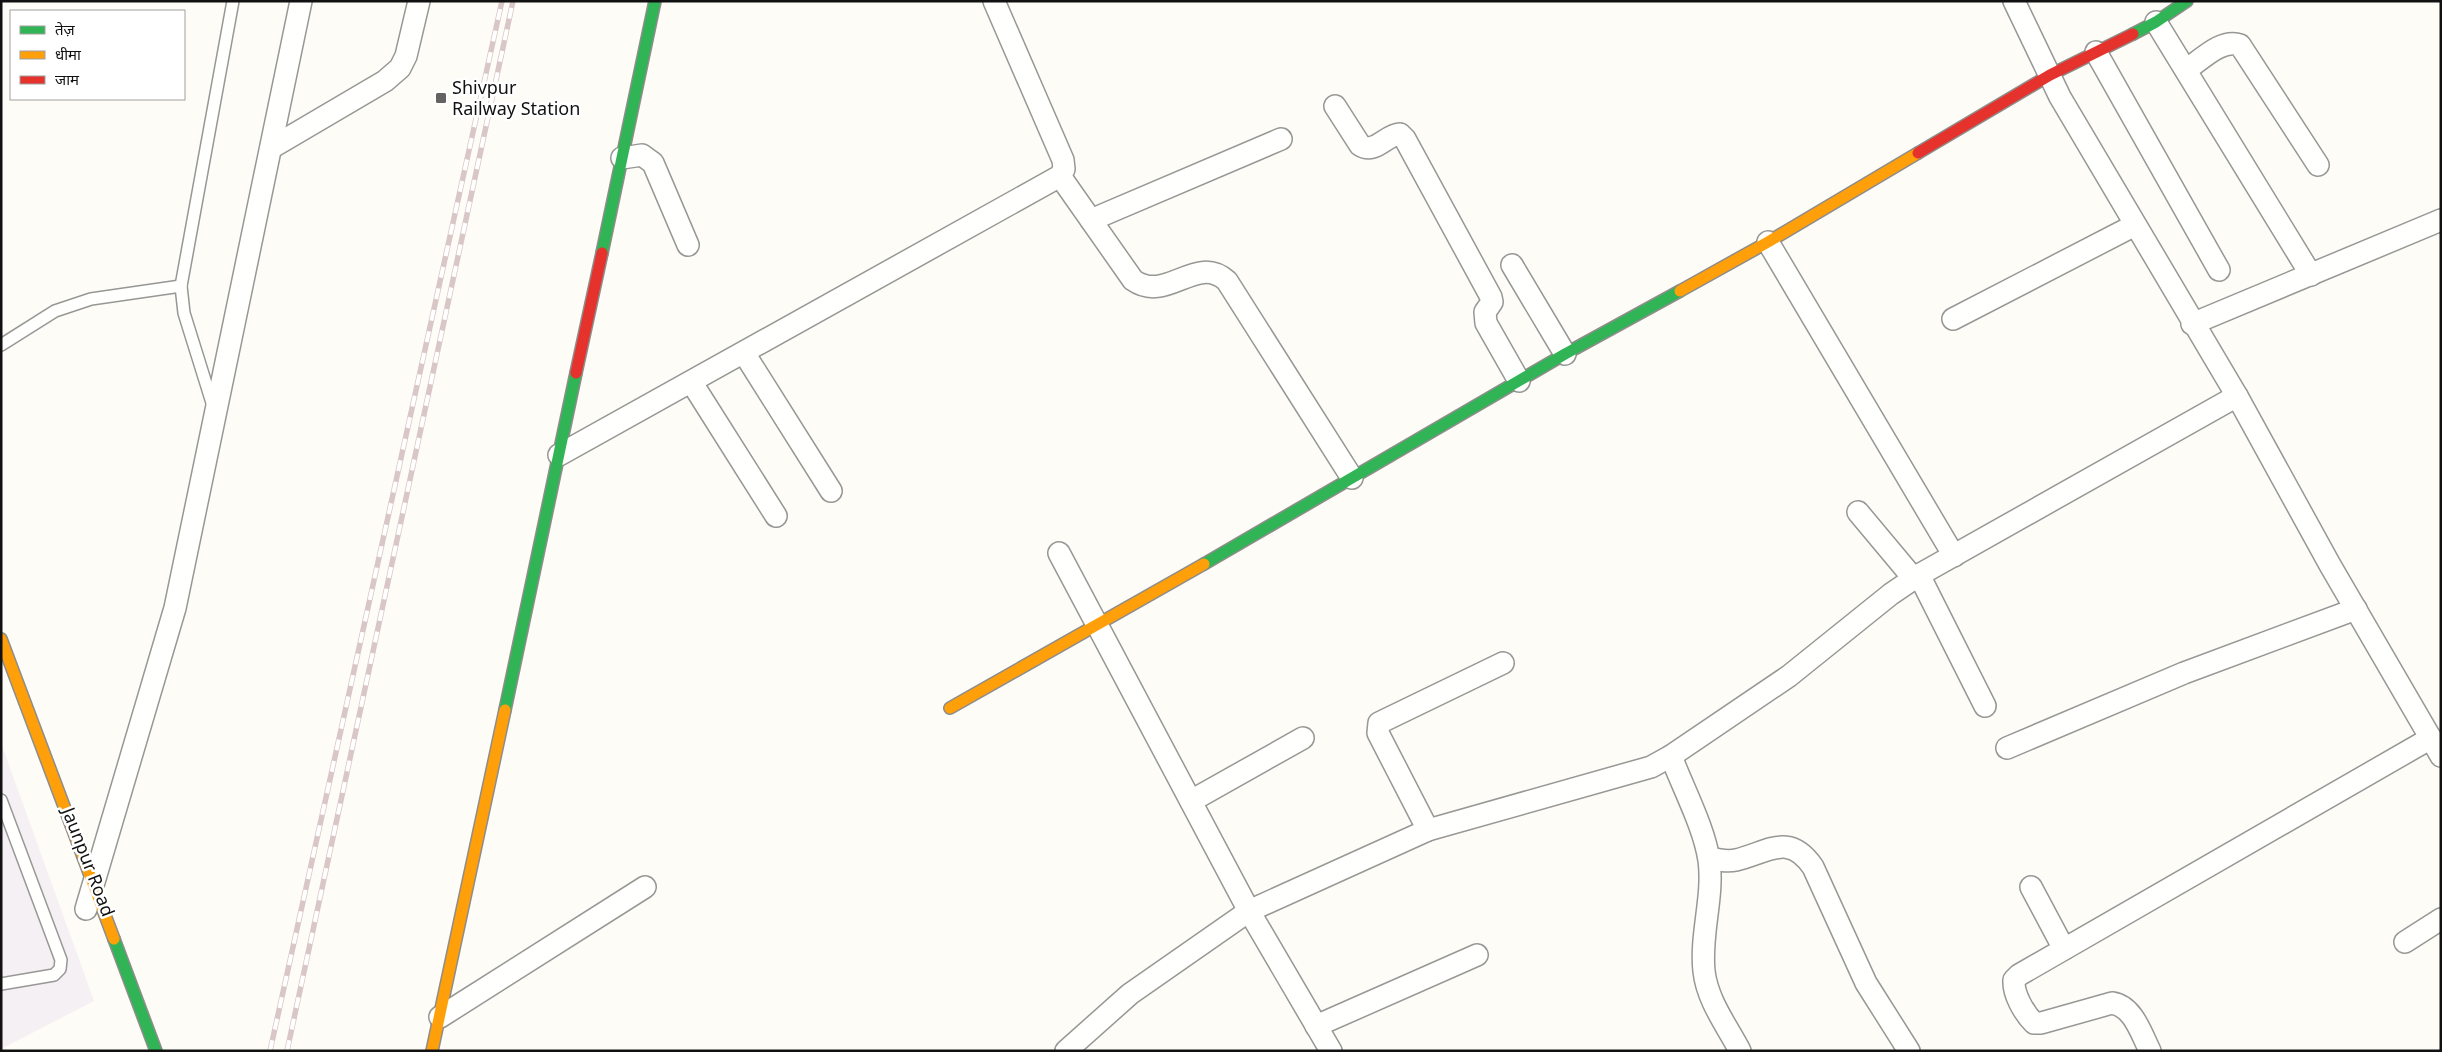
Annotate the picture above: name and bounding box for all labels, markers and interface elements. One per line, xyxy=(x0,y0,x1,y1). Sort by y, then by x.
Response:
legend xyxy=(10,10,185,100)
text: तेज़ xyxy=(55,21,76,41)
text: धीमा xyxy=(55,47,82,66)
text: जाम xyxy=(55,72,80,91)
place label: Shivpur Railway Station xyxy=(452,78,580,122)
marker: Shivpur Railway Station xyxy=(434,91,448,105)
street label: Jaunpur Road xyxy=(55,803,118,920)

